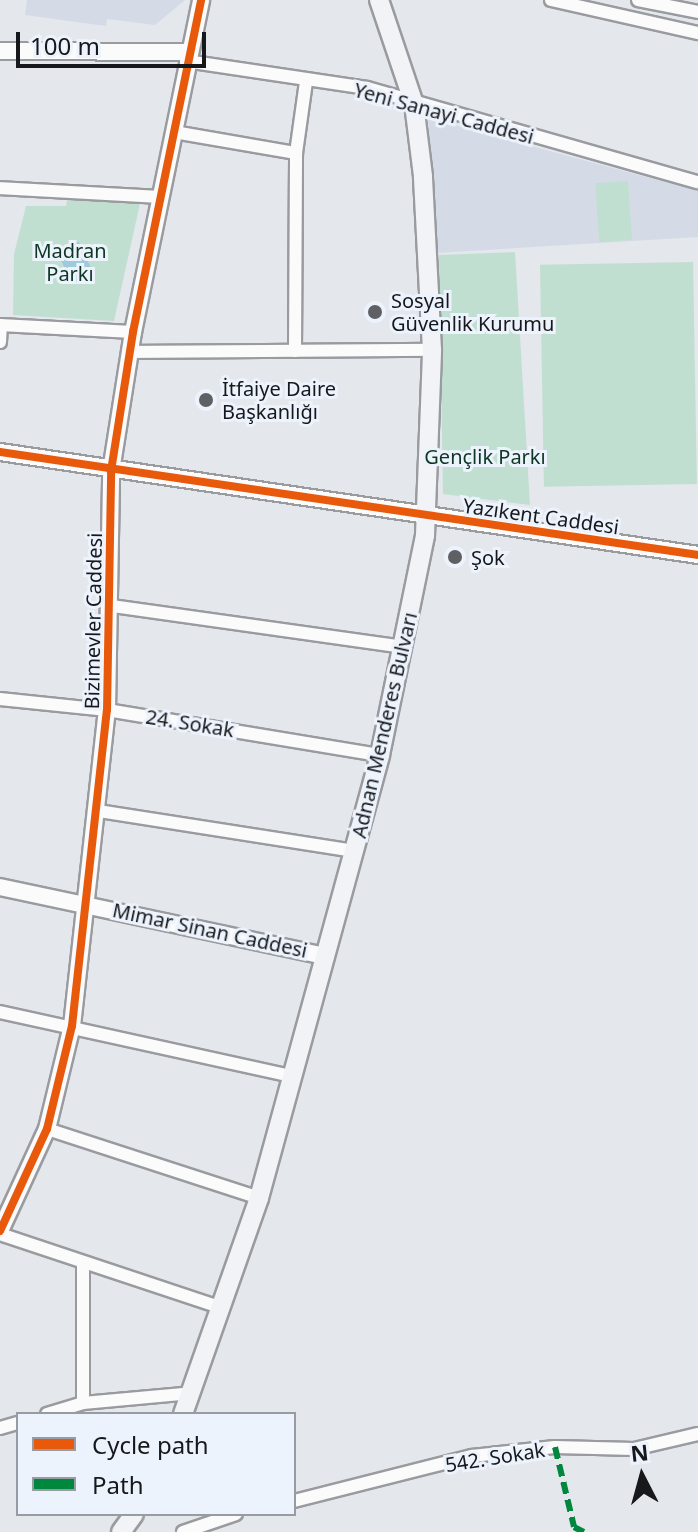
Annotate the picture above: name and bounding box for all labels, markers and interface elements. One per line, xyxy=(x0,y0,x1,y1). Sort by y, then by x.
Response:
scale bar xyxy=(20,16,210,66)
text: 100 m xyxy=(30,29,100,62)
street label: Yeni Sanayi Caddesi xyxy=(351,77,537,149)
park label: Madran Parkı xyxy=(33,238,107,285)
place label: Sosyal Güvenlik Kurumu xyxy=(391,288,554,335)
marker: Sosyal Güvenlik Kurumu xyxy=(366,303,384,321)
place label: İtfaiye Daire Başkanlığı xyxy=(222,376,336,423)
marker: İtfaiye Daire Başkanlığı xyxy=(197,391,215,409)
park label: Gençlik Parkı xyxy=(424,444,546,468)
street label: Yazıkent Caddesi xyxy=(461,493,621,539)
street label: Bizimevler Caddesi xyxy=(79,532,107,710)
place label: Şok xyxy=(471,545,505,569)
marker: Şok xyxy=(446,548,464,566)
street label: Adnan Menderes Bulvarı xyxy=(346,610,422,840)
street label: 24. Sokak xyxy=(144,704,236,742)
street label: Mimar Sinan Caddesi xyxy=(110,898,310,962)
legend xyxy=(16,1412,296,1516)
text: Cycle path xyxy=(92,1428,209,1461)
north arrow xyxy=(602,1436,682,1516)
text: N xyxy=(629,1436,650,1468)
street label: 542. Sokak xyxy=(443,1437,547,1477)
text: Path xyxy=(92,1468,143,1501)

